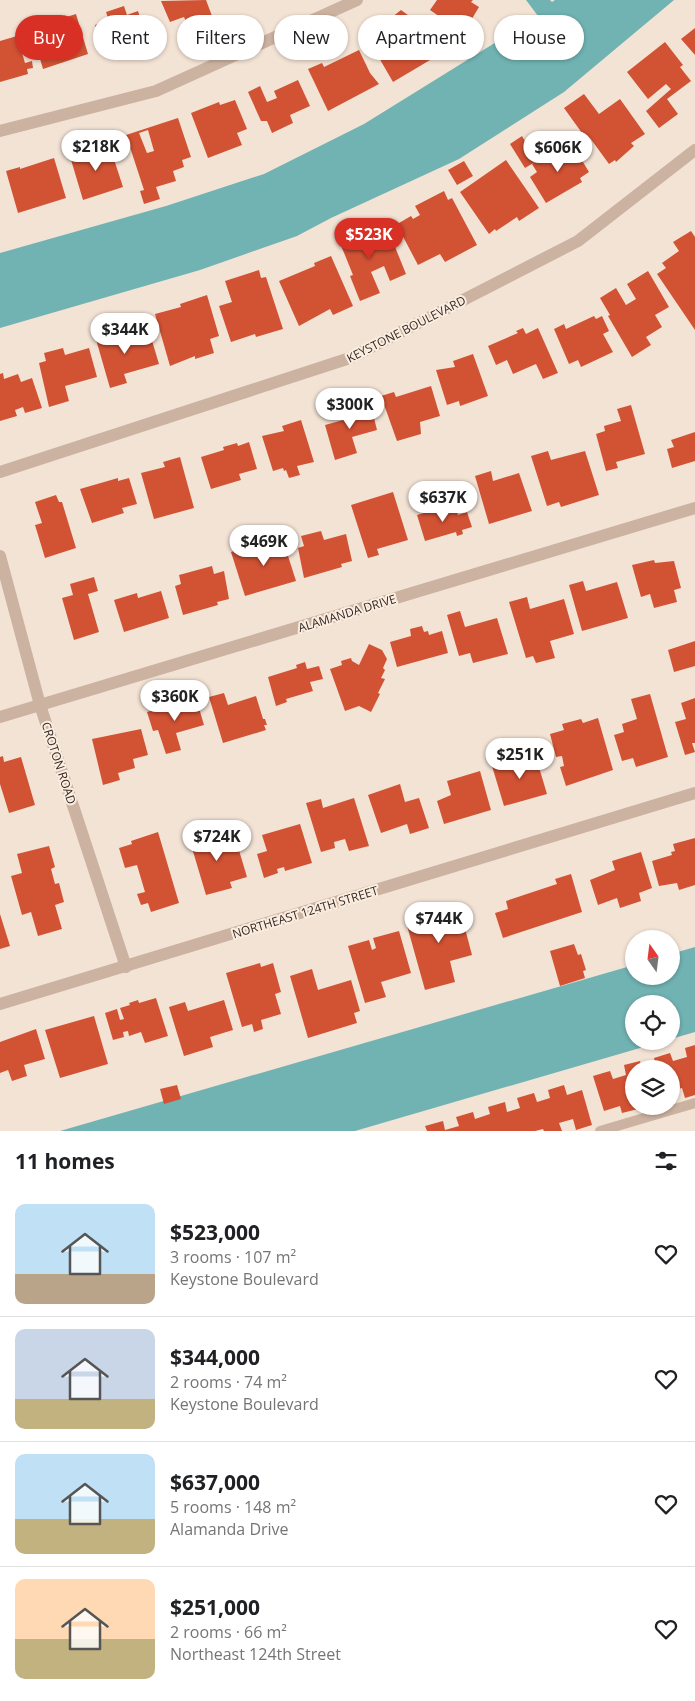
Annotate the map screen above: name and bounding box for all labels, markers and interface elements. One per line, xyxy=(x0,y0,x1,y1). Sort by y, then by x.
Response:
chip: Buy xyxy=(15,15,83,60)
chip: Rent xyxy=(93,15,167,60)
chip: Filters xyxy=(177,15,264,60)
chip: New xyxy=(274,15,348,60)
chip: Apartment xyxy=(358,15,484,60)
chip: House xyxy=(494,15,584,60)
pin: $218K xyxy=(61,130,131,172)
pin: $606K xyxy=(523,130,593,173)
text: $218K xyxy=(72,135,120,157)
text: $606K xyxy=(534,136,582,158)
pin: $523K xyxy=(334,218,404,260)
text: $523K xyxy=(345,223,393,245)
street label: KEYSTONE BOULEVARD xyxy=(343,292,469,366)
pin: $344K xyxy=(90,312,160,355)
text: $344K xyxy=(101,318,149,340)
pin: $300K xyxy=(315,388,385,430)
text: $300K xyxy=(326,393,374,415)
pin: $637K xyxy=(408,480,478,523)
text: $637K xyxy=(419,486,467,508)
pin: $469K xyxy=(229,524,299,567)
text: $469K xyxy=(240,530,288,552)
street label: ALAMANDA DRIVE xyxy=(296,590,398,636)
pin: $360K xyxy=(140,680,210,722)
text: $360K xyxy=(151,685,199,707)
street label: CROTON ROAD xyxy=(38,720,80,806)
pin: $251K xyxy=(485,738,555,780)
text: $251K xyxy=(496,743,544,765)
pin: $724K xyxy=(182,820,252,862)
text: $724K xyxy=(193,825,241,847)
street label: NORTHEAST 124TH STREET xyxy=(230,882,380,942)
pin: $744K xyxy=(404,902,474,944)
text: $744K xyxy=(415,907,463,929)
north arrow xyxy=(625,930,680,985)
map controls xyxy=(625,930,680,1115)
button: locate xyxy=(625,995,680,1050)
button: layers xyxy=(625,1060,680,1115)
text: 11 homes xyxy=(15,1147,115,1175)
icon: filters xyxy=(652,1147,680,1175)
text: $523,000 xyxy=(170,1218,260,1246)
icon: home xyxy=(55,1224,115,1284)
icon: heart xyxy=(652,1240,680,1268)
text: 3 rooms · 107 m² xyxy=(170,1246,296,1268)
text: Keystone Boulevard xyxy=(170,1268,319,1290)
text: $344,000 xyxy=(170,1343,260,1371)
icon: home xyxy=(55,1349,115,1409)
icon: heart xyxy=(652,1365,680,1393)
text: 2 rooms · 74 m² xyxy=(170,1371,287,1393)
text: Keystone Boulevard xyxy=(170,1393,319,1415)
text: $637,000 xyxy=(170,1468,260,1496)
icon: home xyxy=(55,1474,115,1534)
icon: heart xyxy=(652,1490,680,1518)
text: 5 rooms · 148 m² xyxy=(170,1496,296,1518)
text: Alamanda Drive xyxy=(170,1518,289,1540)
text: $251,000 xyxy=(170,1593,260,1621)
icon: home xyxy=(55,1599,115,1659)
icon: heart xyxy=(652,1615,680,1643)
text: 2 rooms · 66 m² xyxy=(170,1621,287,1643)
text: Northeast 124th Street xyxy=(170,1643,341,1665)

